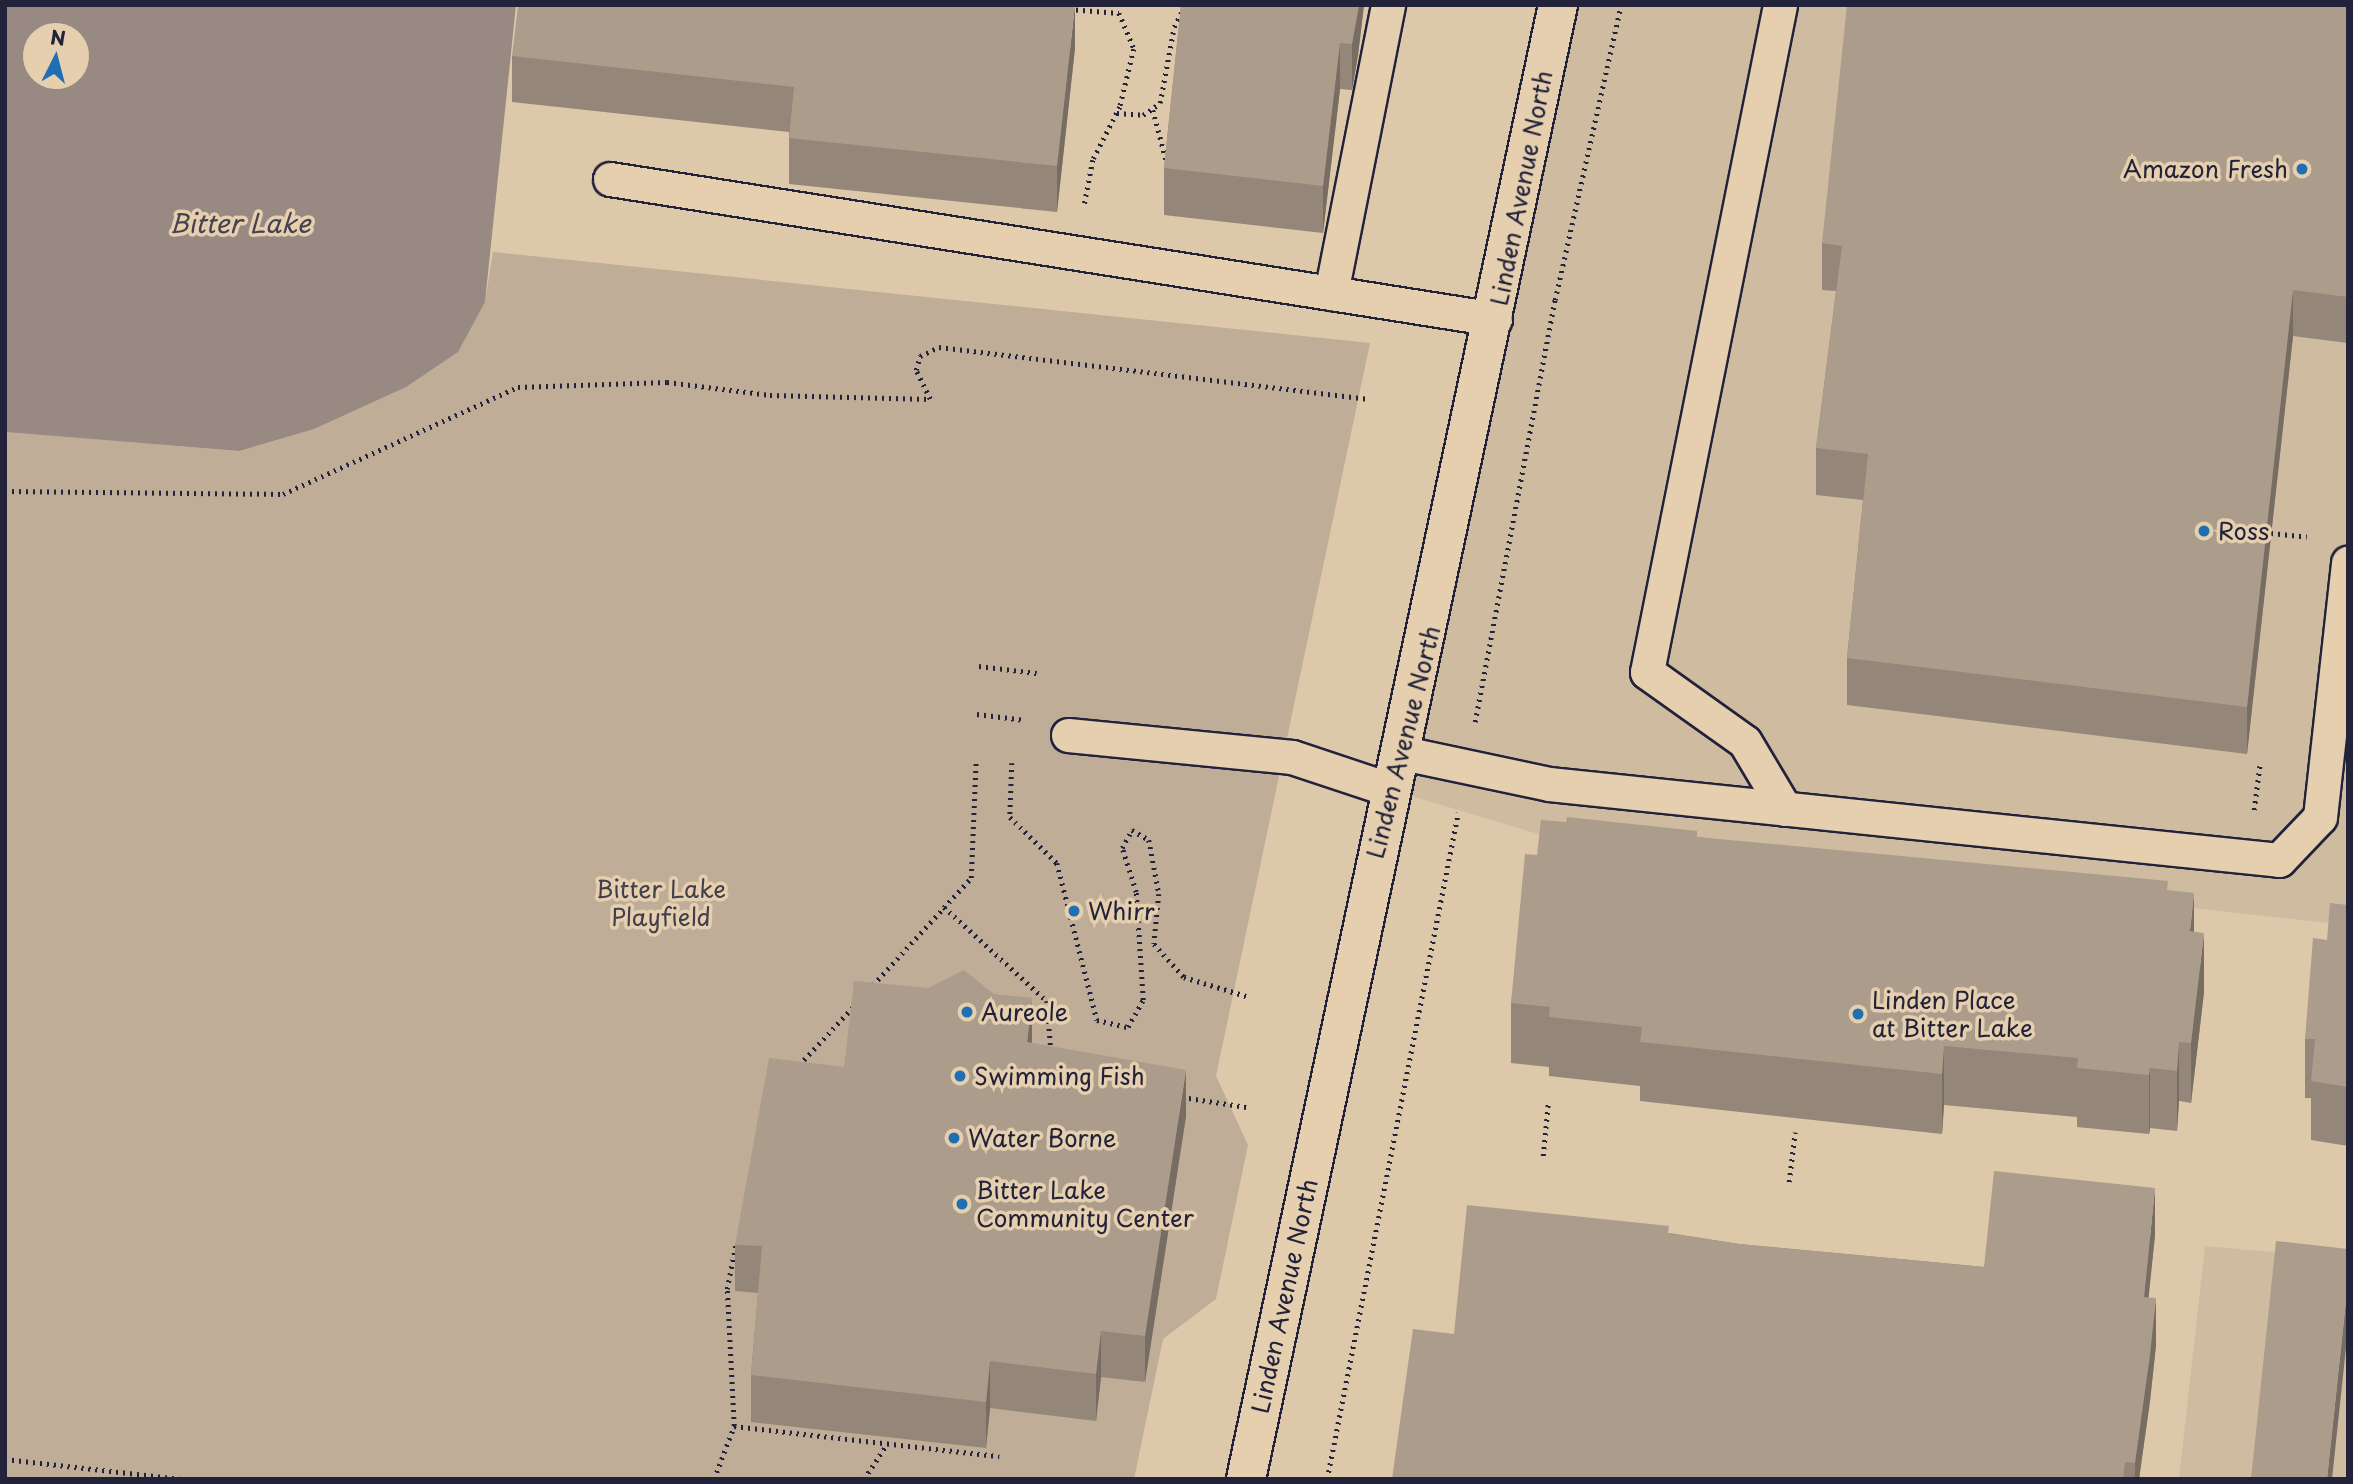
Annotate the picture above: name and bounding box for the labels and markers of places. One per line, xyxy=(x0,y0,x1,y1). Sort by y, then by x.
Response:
place label: Amazon Fresh xyxy=(2124,155,2288,183)
marker: Amazon Fresh xyxy=(2294,161,2310,177)
place label: Ross xyxy=(2218,517,2269,545)
marker: Ross xyxy=(2196,523,2212,539)
place label: Whirr xyxy=(1088,897,1155,925)
marker: Whirr xyxy=(1066,903,1082,919)
place label: Linden Place at Bitter Lake xyxy=(1872,986,2034,1042)
place label: Aureole xyxy=(981,998,1068,1026)
marker: Aureole xyxy=(959,1004,975,1020)
marker: Linden Place at Bitter Lake xyxy=(1850,1006,1866,1022)
place label: Swimming Fish xyxy=(974,1062,1145,1090)
marker: Swimming Fish xyxy=(952,1068,968,1084)
place label: Water Borne xyxy=(968,1124,1117,1152)
marker: Water Borne xyxy=(946,1130,962,1146)
place label: Bitter Lake Community Center xyxy=(976,1176,1196,1232)
marker: Bitter Lake Community Center xyxy=(954,1196,970,1212)

